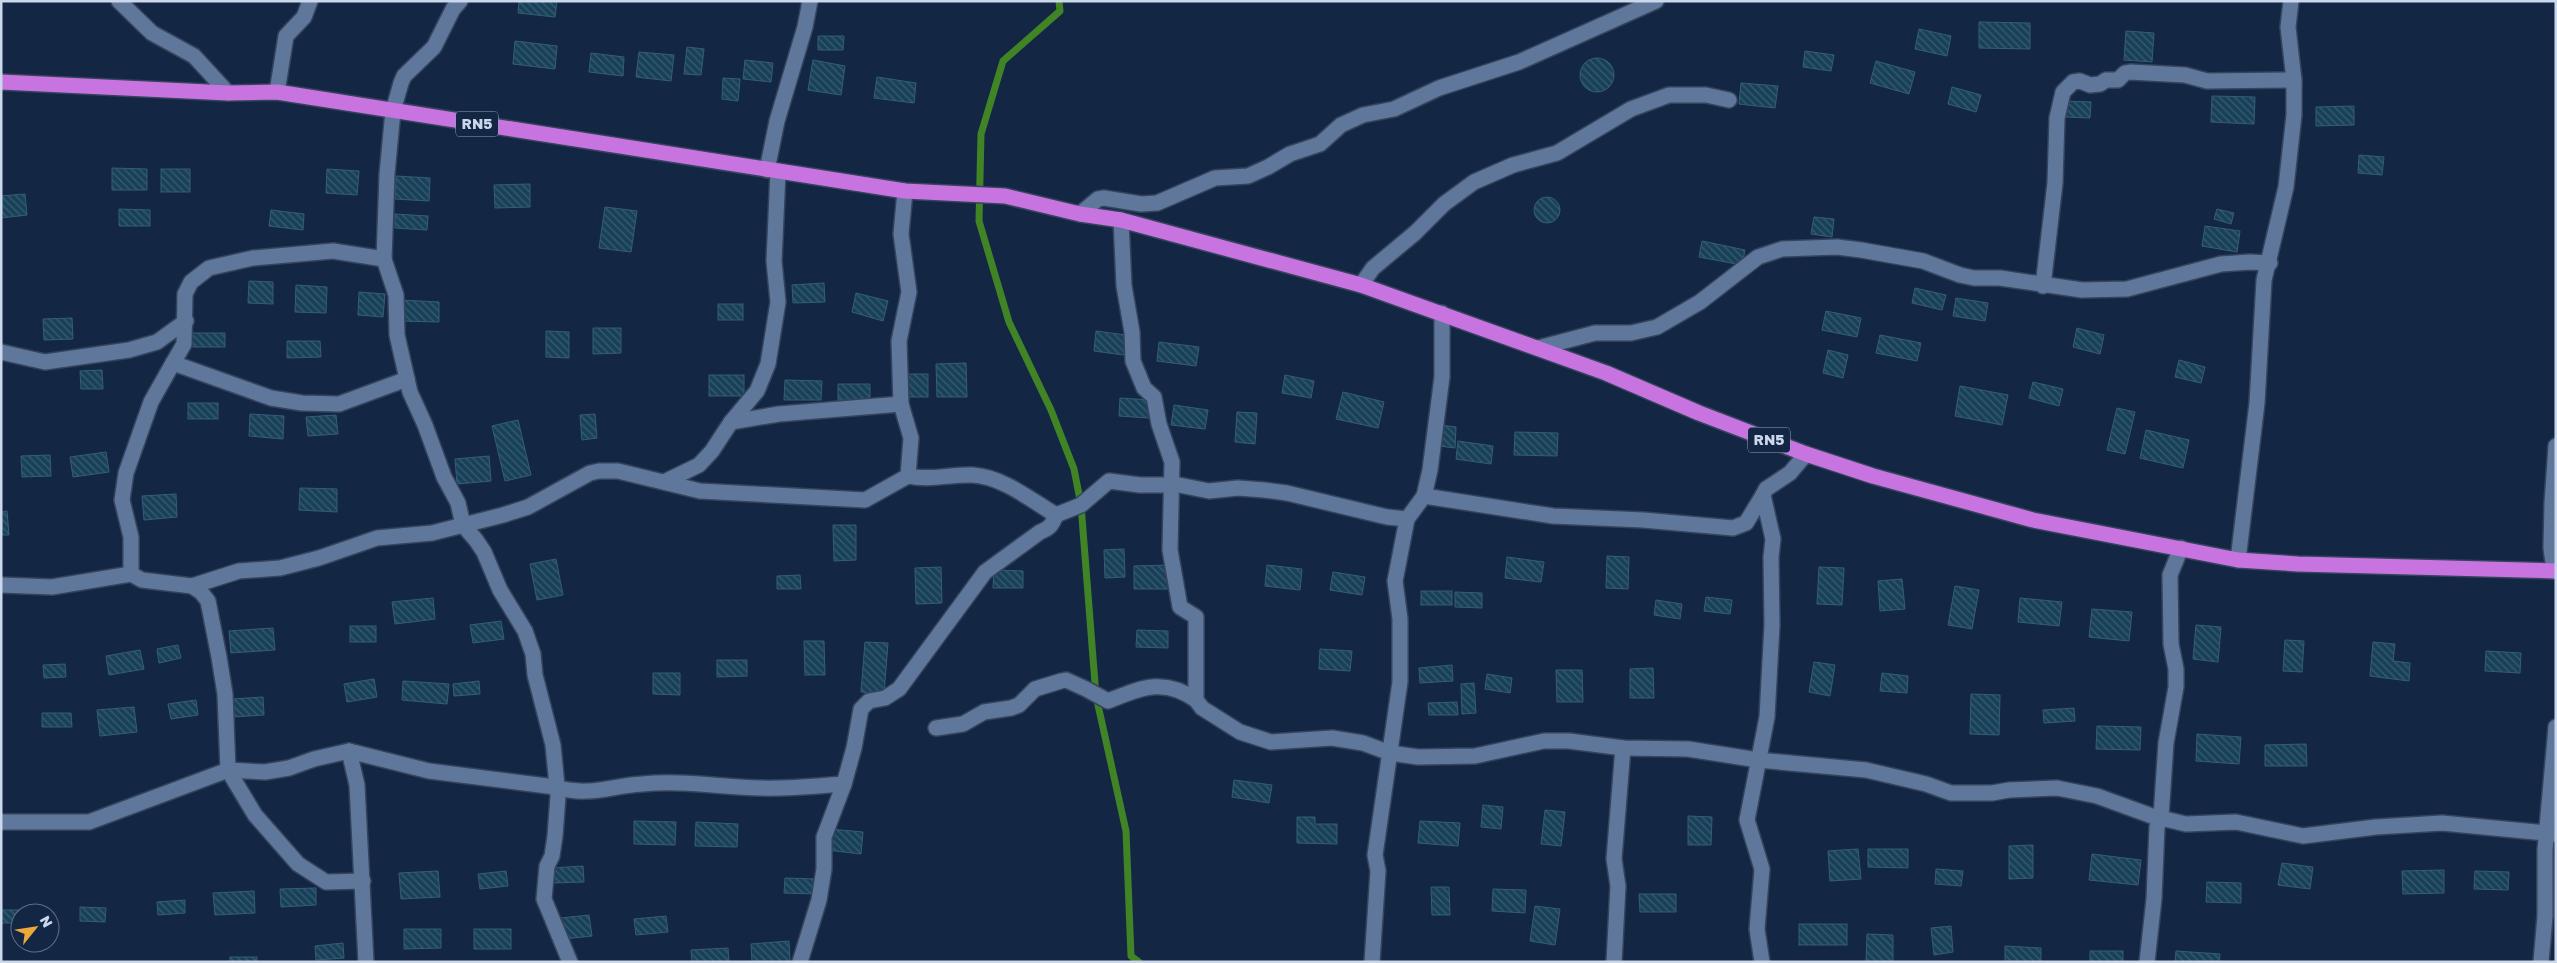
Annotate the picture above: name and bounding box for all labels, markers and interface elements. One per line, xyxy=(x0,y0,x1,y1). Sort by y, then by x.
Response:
road number: RN5 xyxy=(456,112,498,136)
road number: RN5 xyxy=(1748,428,1790,452)
north arrow xyxy=(10,903,60,953)
text: N xyxy=(37,912,57,930)

